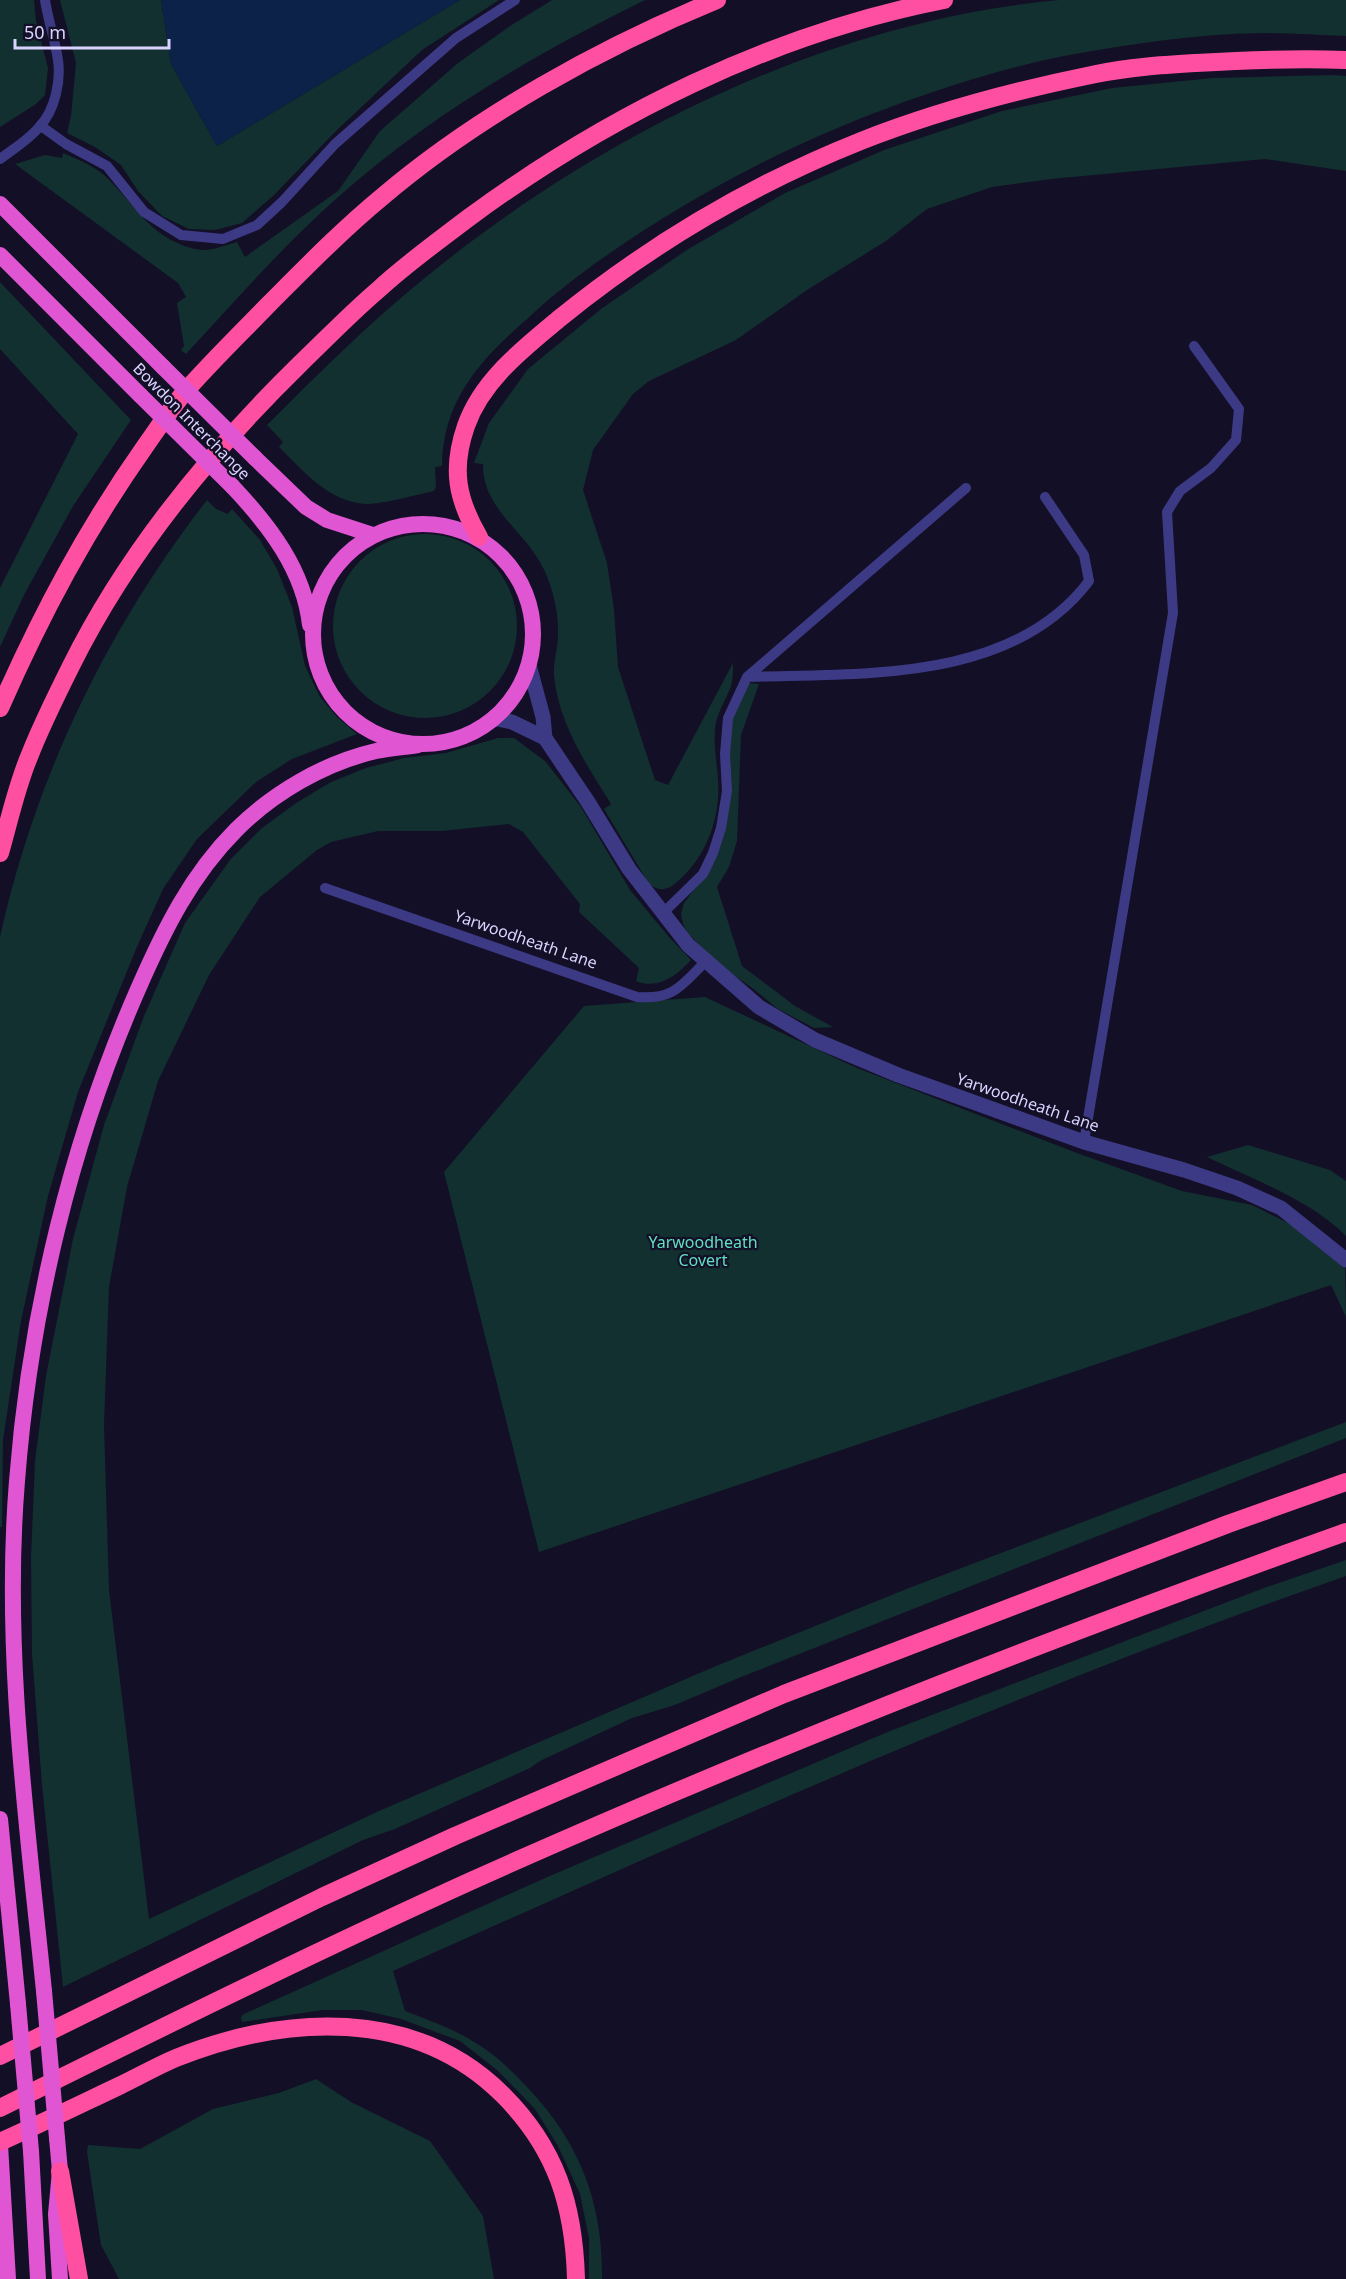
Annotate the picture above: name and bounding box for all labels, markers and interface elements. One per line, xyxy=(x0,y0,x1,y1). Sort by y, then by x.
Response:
scale bar xyxy=(15,12,170,50)
text: 50 m xyxy=(24,20,66,44)
street label: Bowdon Interchange xyxy=(128,357,256,485)
street label: Yarwoodheath Lane xyxy=(452,904,600,974)
street label: Yarwoodheath Lane xyxy=(954,1067,1102,1137)
park label: Yarwoodheath Covert xyxy=(648,1231,758,1271)

